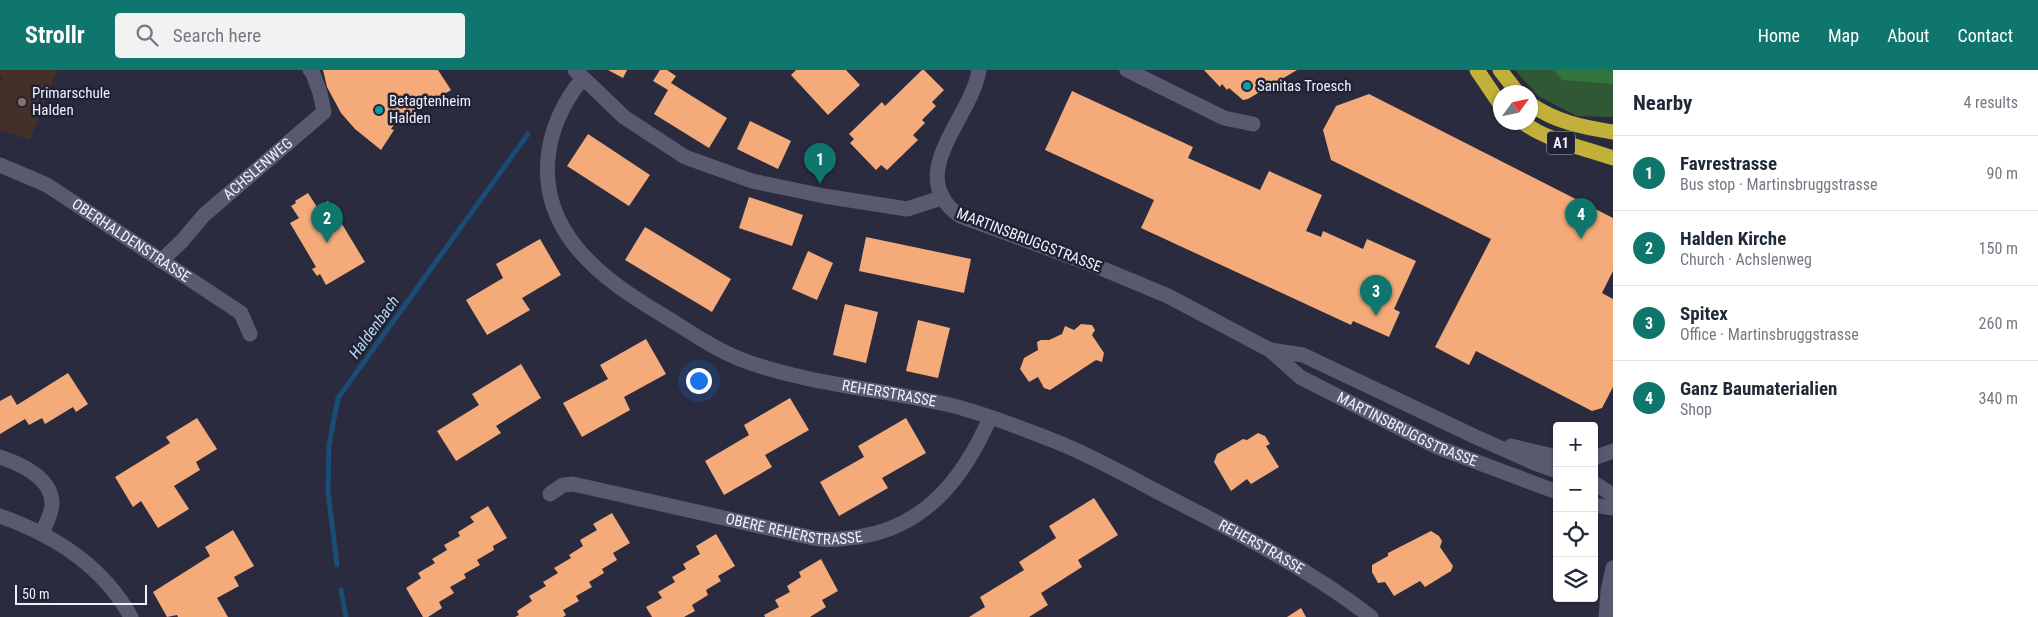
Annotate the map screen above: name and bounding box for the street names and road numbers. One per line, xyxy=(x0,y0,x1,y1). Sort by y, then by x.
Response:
road number: A1 xyxy=(1547,132,1575,154)
street label: ACHSLENWEG xyxy=(219,134,296,204)
street label: OBERHALDENSTRASSE xyxy=(68,195,194,286)
street label: MARTINSBRUGGSTRASSE xyxy=(954,204,1104,276)
street label: REHERSTRASSE xyxy=(841,376,938,411)
street label: MARTINSBRUGGSTRASSE xyxy=(1334,388,1480,470)
street label: OBERE REHERSTRASSE xyxy=(724,510,864,549)
street label: REHERSTRASSE xyxy=(1215,516,1307,578)

